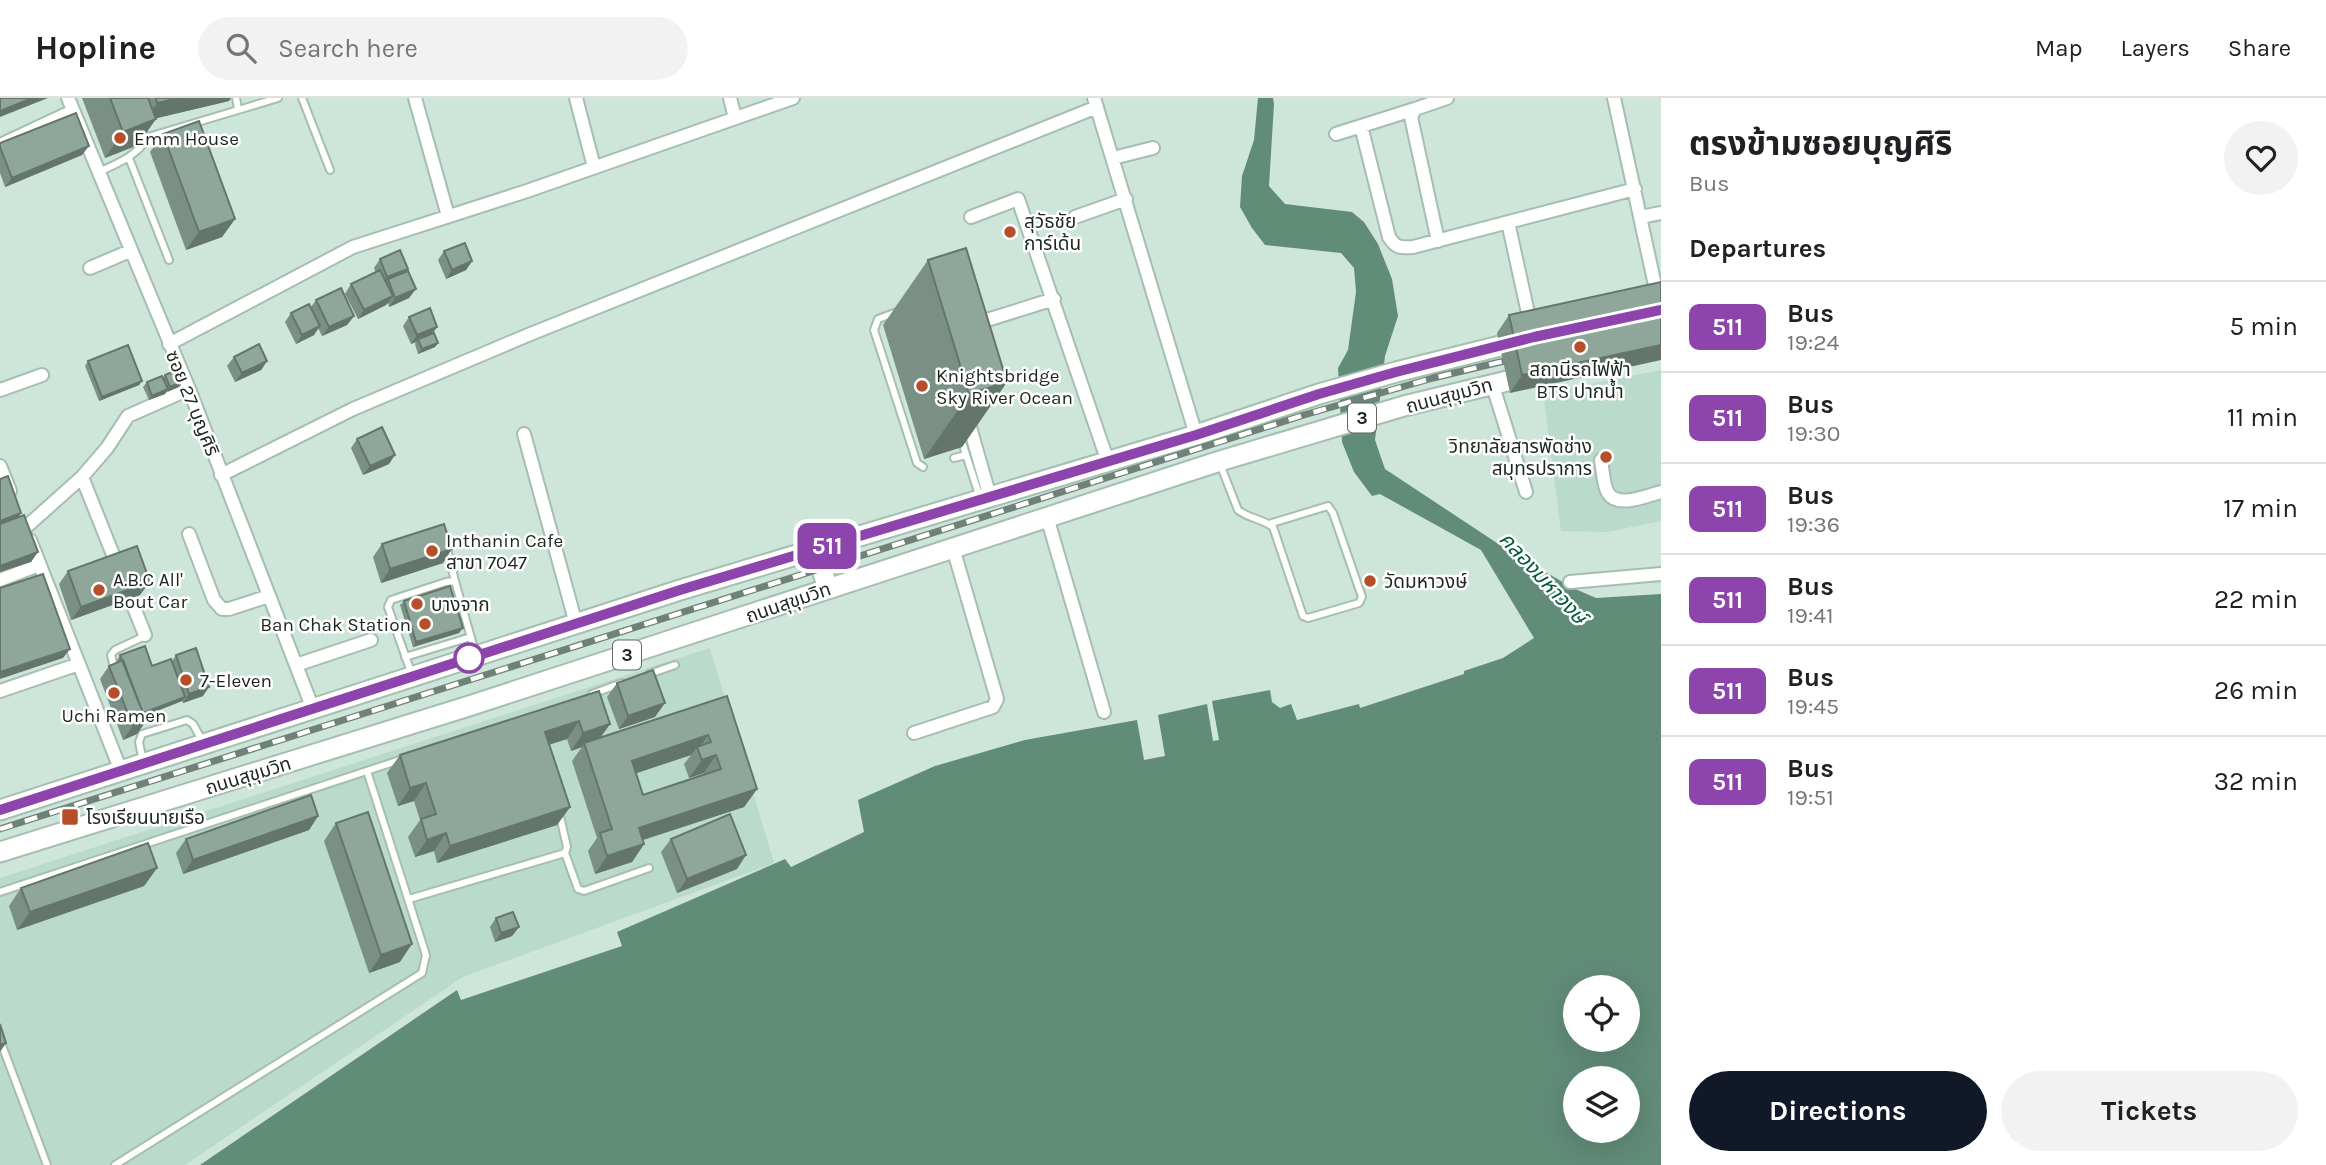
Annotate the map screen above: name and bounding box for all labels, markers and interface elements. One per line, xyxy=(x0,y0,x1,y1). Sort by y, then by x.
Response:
search box xyxy=(198,17,688,80)
text: Hopline xyxy=(35,29,156,67)
icon: search xyxy=(222,29,260,67)
text: Search here xyxy=(278,33,418,64)
text: Map xyxy=(2035,34,2083,62)
text: Layers xyxy=(2121,34,2190,62)
text: Share xyxy=(2228,34,2291,62)
button: heart xyxy=(2224,121,2298,195)
text: ตรงข้ามซอยบุญศิริ xyxy=(1689,125,1952,163)
place label: Emm House xyxy=(134,128,239,150)
marker: Emm House xyxy=(112,130,128,146)
text: Bus xyxy=(1689,170,1729,197)
place label: สุวัธชัย การ์เด้น xyxy=(1024,211,1081,255)
marker: สุวัธชัย การ์เด้น xyxy=(1002,224,1018,240)
text: Departures xyxy=(1689,233,1826,264)
text: Bus xyxy=(1787,298,1834,329)
text: 5 min xyxy=(2229,311,2298,342)
text: 511 xyxy=(1712,313,1743,341)
text: 19:24 xyxy=(1787,329,1839,356)
marker: สถานีรถไฟฟ้า BTS ปากน้ำ xyxy=(1572,339,1588,355)
street label: ซอย 27 บุญศิริ xyxy=(161,347,223,459)
place label: สถานีรถไฟฟ้า BTS ปากน้ำ xyxy=(1529,359,1631,403)
place label: Knightsbridge Sky River Ocean xyxy=(936,365,1073,409)
street label: ถนนสุขุมวิท xyxy=(1404,374,1495,418)
marker: Knightsbridge Sky River Ocean xyxy=(914,378,930,394)
text: Bus xyxy=(1787,389,1834,420)
text: 11 min xyxy=(2227,402,2298,433)
road number: 3 xyxy=(1348,404,1376,432)
text: 511 xyxy=(1712,404,1743,432)
text: 19:30 xyxy=(1787,420,1840,447)
place label: วิทยาลัยสารพัดช่าง สมุทรปราการ xyxy=(1448,435,1592,480)
marker: วิทยาลัยสารพัดช่าง สมุทรปราการ xyxy=(1598,449,1614,465)
text: Bus xyxy=(1787,480,1834,511)
text: 17 min xyxy=(2223,493,2298,524)
text: 511 xyxy=(1712,495,1743,523)
text: 19:36 xyxy=(1787,511,1840,538)
line badge: 511 xyxy=(787,523,867,569)
water label: คลองมหาวงษ์ xyxy=(1494,527,1594,632)
place label: Inthanin Cafe สาขา 7047 xyxy=(446,530,563,574)
text: 511 xyxy=(811,532,843,560)
marker: Inthanin Cafe สาขา 7047 xyxy=(424,543,440,559)
place label: A.B.C All' Bout Car xyxy=(113,569,187,613)
place label: วัดมหาวงษ์ xyxy=(1384,571,1467,593)
text: Bus xyxy=(1787,571,1834,602)
marker: วัดมหาวงษ์ xyxy=(1362,573,1378,589)
street label: ถนนสุขุมวิท xyxy=(743,578,834,628)
marker: A.B.C All' Bout Car xyxy=(91,582,107,598)
text: 22 min xyxy=(2214,584,2298,615)
text: 511 xyxy=(1712,586,1743,614)
place label: บางจาก xyxy=(431,594,490,616)
marker: บางจาก xyxy=(409,596,425,612)
text: 19:41 xyxy=(1787,602,1834,629)
place label: Ban Chak Station xyxy=(260,614,411,636)
marker: Ban Chak Station xyxy=(417,616,433,632)
road number: 3 xyxy=(613,640,641,670)
unlabelled marker xyxy=(454,643,484,673)
text: Bus xyxy=(1787,662,1834,693)
place label: 7-Eleven xyxy=(200,670,272,692)
marker: 7-Eleven xyxy=(178,672,194,688)
text: 26 min xyxy=(2214,675,2298,706)
text: 511 xyxy=(1712,677,1743,705)
marker: Uchi Ramen xyxy=(106,685,122,701)
text: 19:45 xyxy=(1787,693,1839,720)
place label: Uchi Ramen xyxy=(62,705,166,727)
street label: ถนนสุขุมวิท xyxy=(203,752,294,799)
text: Bus xyxy=(1787,753,1834,784)
text: 32 min xyxy=(2214,766,2298,797)
text: 511 xyxy=(1712,768,1743,796)
text: 19:51 xyxy=(1787,784,1834,811)
marker: โรงเรียนนายเรือ xyxy=(60,807,80,827)
place label: โรงเรียนนายเรือ xyxy=(86,807,205,829)
map controls xyxy=(1563,975,1640,1143)
button: locate xyxy=(1563,975,1640,1052)
button: layers xyxy=(1563,1066,1640,1143)
button: Directions xyxy=(1689,1071,1987,1151)
button: Tickets xyxy=(2001,1071,2298,1151)

